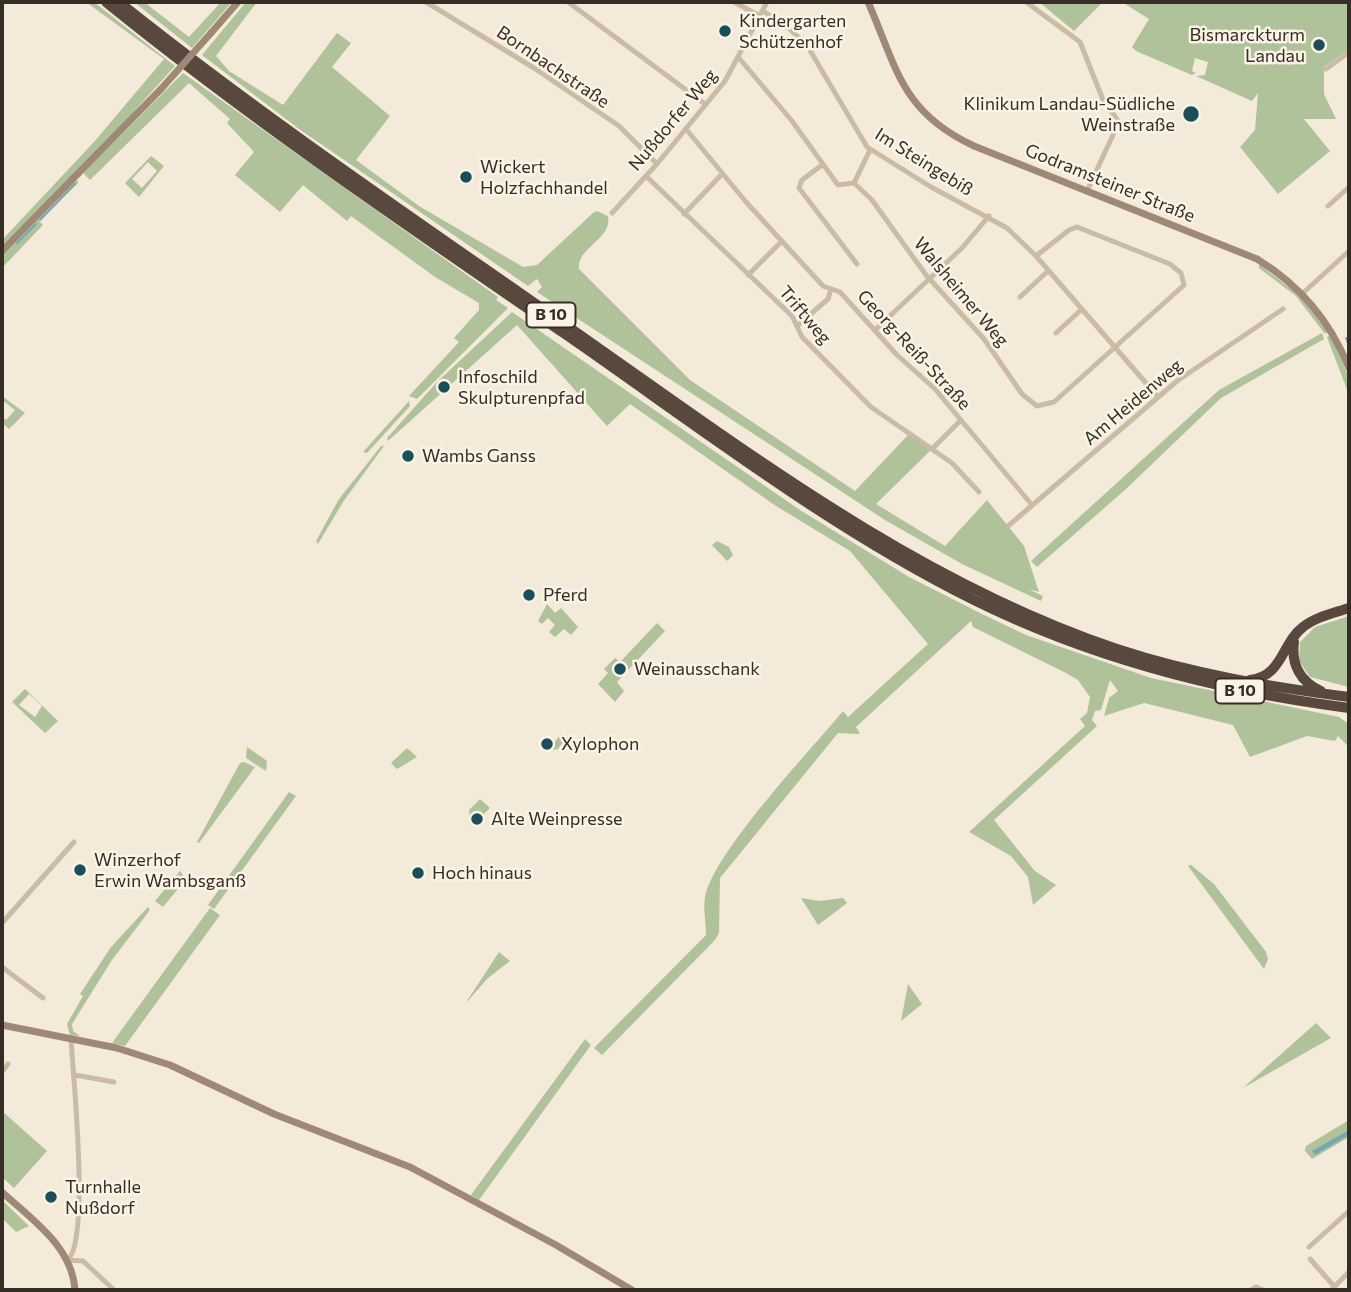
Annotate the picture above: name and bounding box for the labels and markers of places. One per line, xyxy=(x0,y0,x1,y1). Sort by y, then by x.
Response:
place label: Kindergarten Schützenhof xyxy=(739,10,846,52)
marker: Kindergarten Schützenhof xyxy=(717,23,733,39)
place label: Bismarckturm Landau xyxy=(1190,24,1305,66)
marker: Bismarckturm Landau xyxy=(1311,37,1327,53)
place label: Klinikum Landau-Südliche Weinstraße xyxy=(963,93,1175,136)
marker: Klinikum Landau-Südliche Weinstraße xyxy=(1181,104,1201,124)
place label: Wickert Holzfachhandel xyxy=(480,156,608,198)
marker: Wickert Holzfachhandel xyxy=(458,169,474,185)
place label: Infoschild Skulpturenpfad xyxy=(458,366,585,408)
marker: Infoschild Skulpturenpfad xyxy=(436,379,452,395)
place label: Wambs Ganss xyxy=(422,445,536,467)
marker: Wambs Ganss xyxy=(400,448,416,464)
place label: Pferd xyxy=(543,584,588,606)
marker: Pferd xyxy=(521,587,537,603)
place label: Weinausschank xyxy=(634,658,760,680)
marker: Weinausschank xyxy=(612,661,628,677)
place label: Xylophon xyxy=(561,733,639,755)
marker: Xylophon xyxy=(539,736,555,752)
place label: Alte Weinpresse xyxy=(491,808,623,830)
marker: Alte Weinpresse xyxy=(469,811,485,827)
place label: Winzerhof Erwin Wambsganß xyxy=(94,849,246,892)
marker: Winzerhof Erwin Wambsganß xyxy=(72,862,88,878)
place label: Hoch hinaus xyxy=(432,862,532,884)
marker: Hoch hinaus xyxy=(410,865,426,881)
place label: Turnhalle Nußdorf xyxy=(65,1176,141,1218)
marker: Turnhalle Nußdorf xyxy=(43,1189,59,1205)

